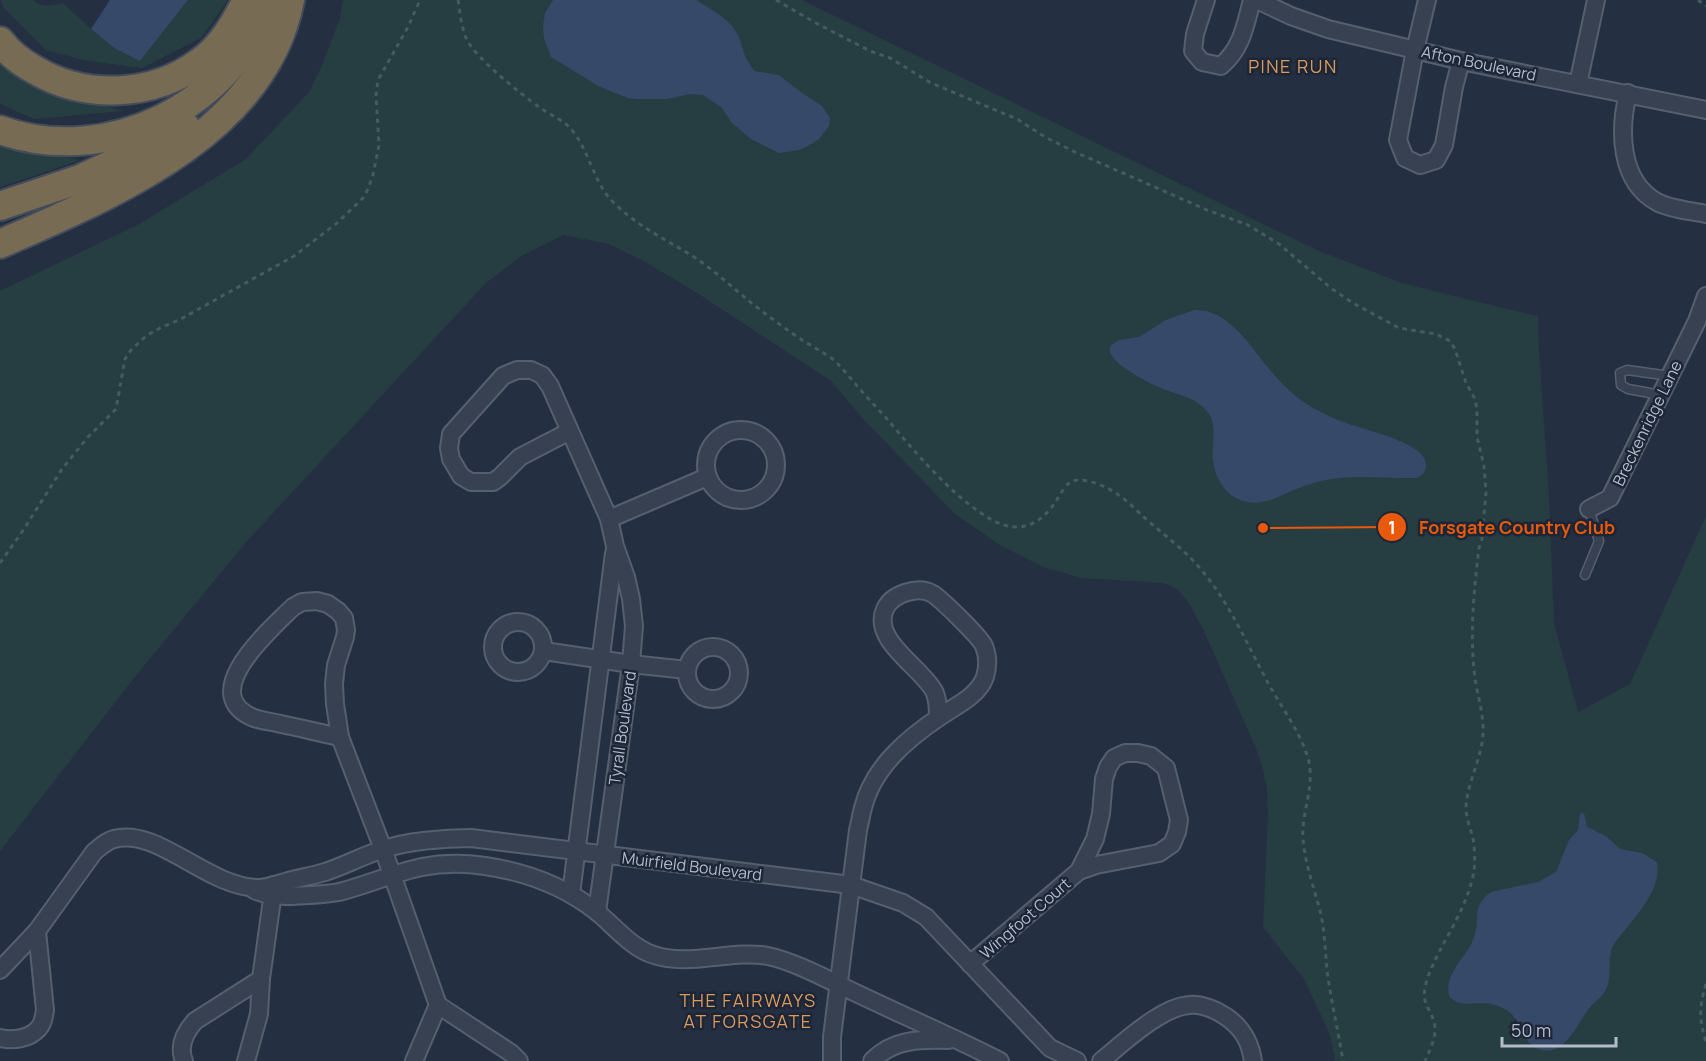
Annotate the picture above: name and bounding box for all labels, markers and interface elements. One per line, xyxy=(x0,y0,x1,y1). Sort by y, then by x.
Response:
street label: Afton Boulevard xyxy=(1420,40,1538,86)
district label: PINE RUN xyxy=(1248,54,1338,78)
street label: Breckenridge Lane xyxy=(1607,357,1687,489)
callout: Forsgate Country Club xyxy=(1377,509,1627,545)
text: 1 xyxy=(1388,515,1396,539)
text: Forsgate Country Club xyxy=(1419,515,1615,539)
street label: Tyrall Boulevard xyxy=(603,670,641,786)
street label: Muirfield Boulevard xyxy=(621,846,763,886)
street label: Wingfoot Court xyxy=(975,872,1075,964)
district label: THE FAIRWAYS AT FORSGATE xyxy=(679,988,817,1033)
scale bar xyxy=(1502,1010,1616,1048)
text: 50 m xyxy=(1511,1018,1551,1042)

